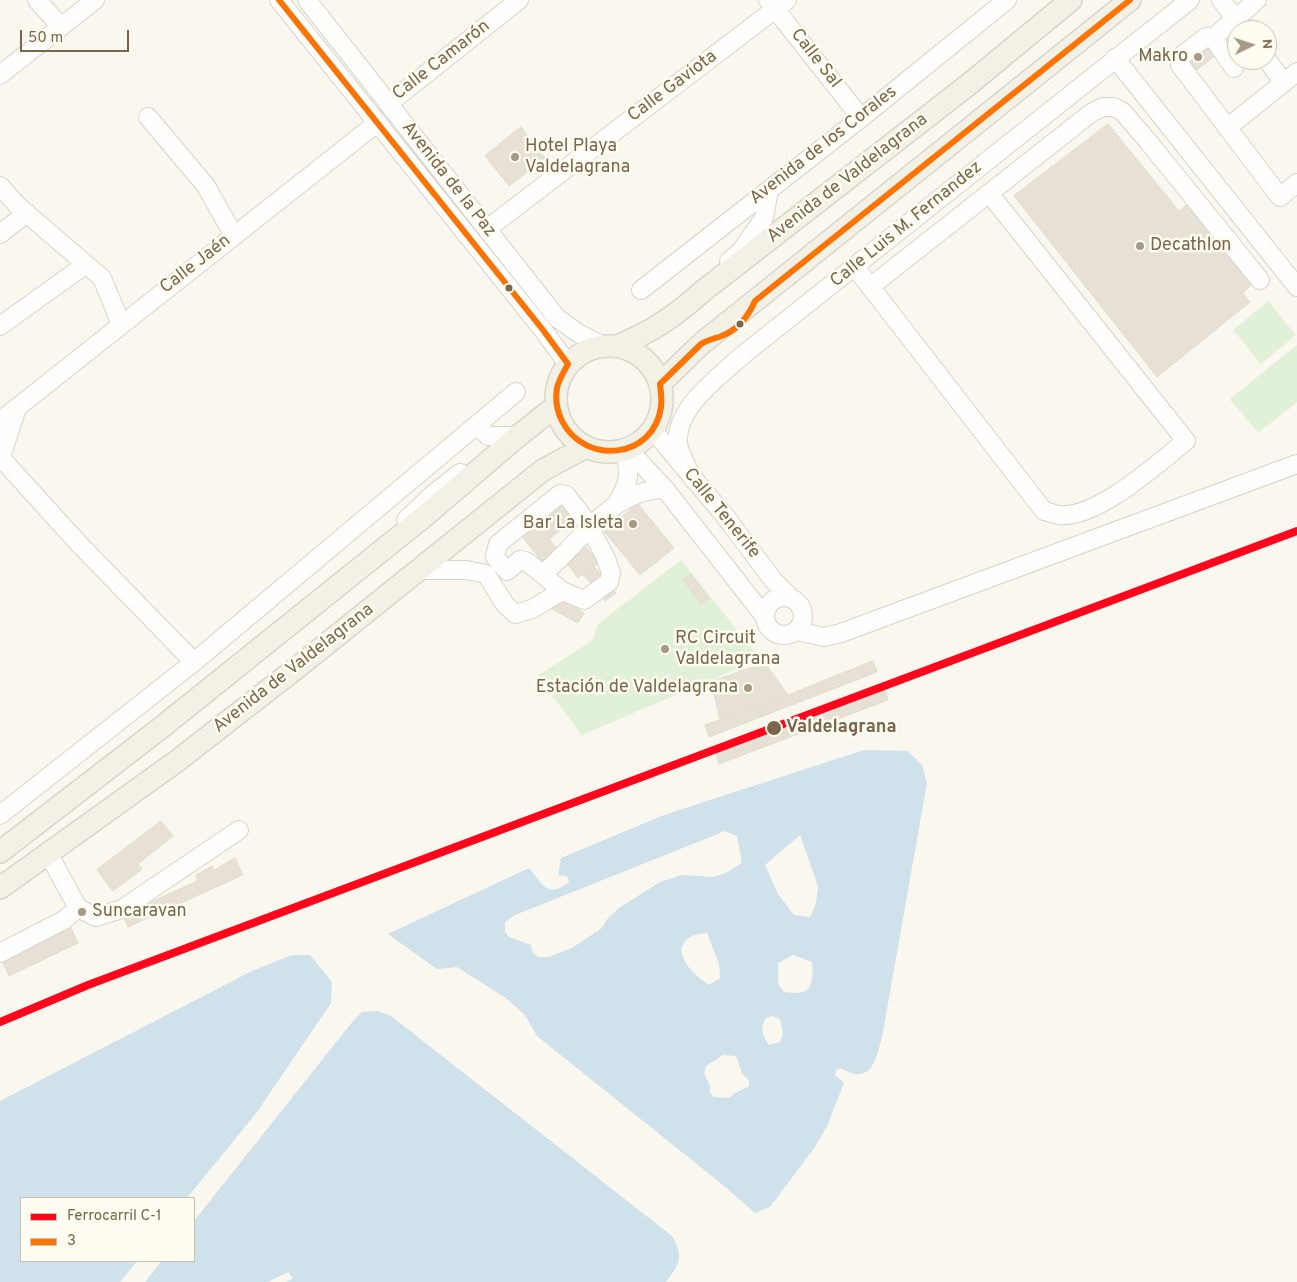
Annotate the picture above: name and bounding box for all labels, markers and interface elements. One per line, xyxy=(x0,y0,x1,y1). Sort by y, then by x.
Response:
street label: Calle Camarón xyxy=(389,16,495,106)
scale bar xyxy=(22,20,131,52)
north arrow xyxy=(1227,20,1277,70)
street label: Calle Sal xyxy=(785,25,845,93)
text: 50 m xyxy=(28,29,63,48)
text: N xyxy=(1258,38,1275,50)
street label: Calle Gaviota xyxy=(624,46,722,128)
place label: Makro xyxy=(1138,46,1188,68)
marker: Makro xyxy=(1192,51,1204,63)
street label: Avenida de los Corales xyxy=(746,82,902,210)
street label: Avenida de Valdelagrana xyxy=(763,110,933,248)
street label: Avenida de la Paz xyxy=(396,118,500,242)
place label: Hotel Playa Valdelagrana xyxy=(525,136,630,178)
marker: Hotel Playa Valdelagrana xyxy=(509,151,521,163)
street label: Calle Luis M. Fernandez xyxy=(827,157,987,293)
street label: Calle Jaén xyxy=(156,231,236,299)
place label: Decathlon xyxy=(1150,235,1232,257)
marker: Decathlon xyxy=(1134,240,1146,252)
unlabelled marker xyxy=(504,283,514,293)
unlabelled marker xyxy=(735,319,745,329)
street label: Calle Tenerife xyxy=(678,464,764,564)
place label: Bar La Isleta xyxy=(523,513,623,535)
marker: Bar La Isleta xyxy=(627,518,639,530)
street label: Avenida de Valdelagrana xyxy=(209,600,379,738)
place label: RC Circuit Valdelagrana xyxy=(675,628,780,670)
marker: RC Circuit Valdelagrana xyxy=(659,643,671,655)
place label: Estación de Valdelagrana xyxy=(536,677,738,699)
marker: Estación de Valdelagrana xyxy=(742,682,754,694)
place label: Valdelagrana xyxy=(786,717,896,739)
marker: Valdelagrana xyxy=(765,719,783,737)
place label: Suncaravan xyxy=(92,901,187,923)
marker: Suncaravan xyxy=(76,906,88,918)
legend xyxy=(20,1197,195,1262)
text: Ferrocarril C-1 xyxy=(67,1207,162,1226)
text: 3 xyxy=(67,1232,76,1251)

